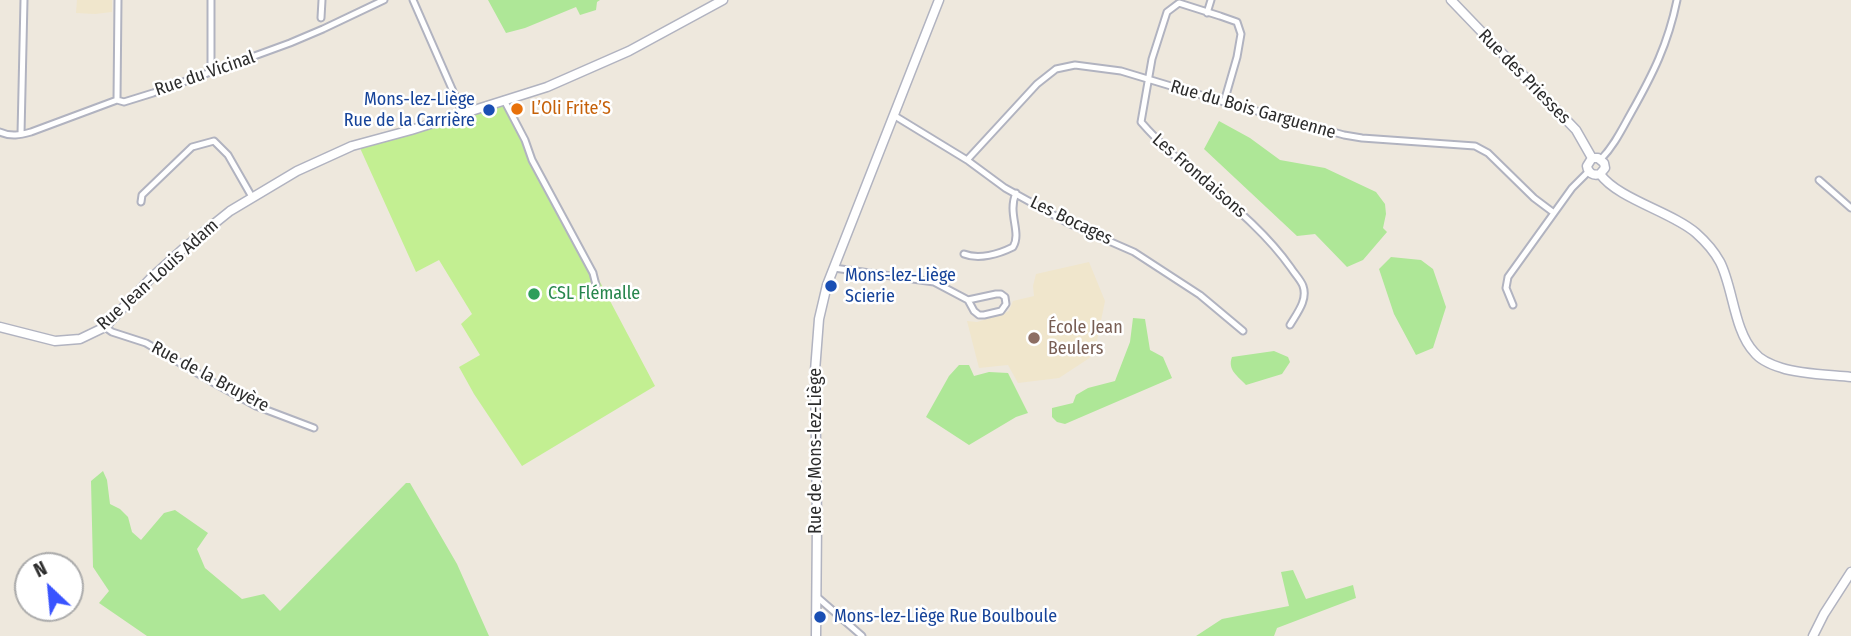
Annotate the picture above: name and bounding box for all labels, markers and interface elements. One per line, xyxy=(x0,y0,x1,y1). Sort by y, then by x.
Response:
street label: Rue des Priesses xyxy=(1473,25,1575,129)
street label: Rue du Vicinal xyxy=(152,47,258,101)
street label: Rue du Bois Garguenne xyxy=(1168,76,1338,144)
place label: Mons-lez-Liège Rue de la Carrière xyxy=(344,89,475,132)
place label: L’Oli Frite’S xyxy=(531,98,611,120)
marker: L’Oli Frite’S xyxy=(509,101,525,117)
marker: Mons-lez-Liège Rue de la Carrière xyxy=(481,102,497,118)
street label: Les Frondaisons xyxy=(1147,129,1251,223)
street label: Les Bocages xyxy=(1026,192,1116,250)
street label: Rue Jean-Louis Adam xyxy=(93,215,223,335)
place label: Mons-lez-Liège Scierie xyxy=(845,265,956,308)
marker: Mons-lez-Liège Scierie xyxy=(823,278,839,294)
place label: CSL Flémalle xyxy=(548,283,640,305)
marker: CSL Flémalle xyxy=(526,286,542,302)
place label: École Jean Beulers xyxy=(1048,317,1123,360)
marker: École Jean Beulers xyxy=(1026,330,1042,346)
street label: Rue de la Bruyère xyxy=(148,337,272,417)
street label: Rue de Mons-lez-Liège xyxy=(805,368,827,534)
north arrow xyxy=(14,552,84,622)
text: N xyxy=(30,557,51,582)
place label: Mons-lez-Liège Rue Boulboule xyxy=(834,606,1057,628)
marker: Mons-lez-Liège Rue Boulboule xyxy=(812,609,828,625)

